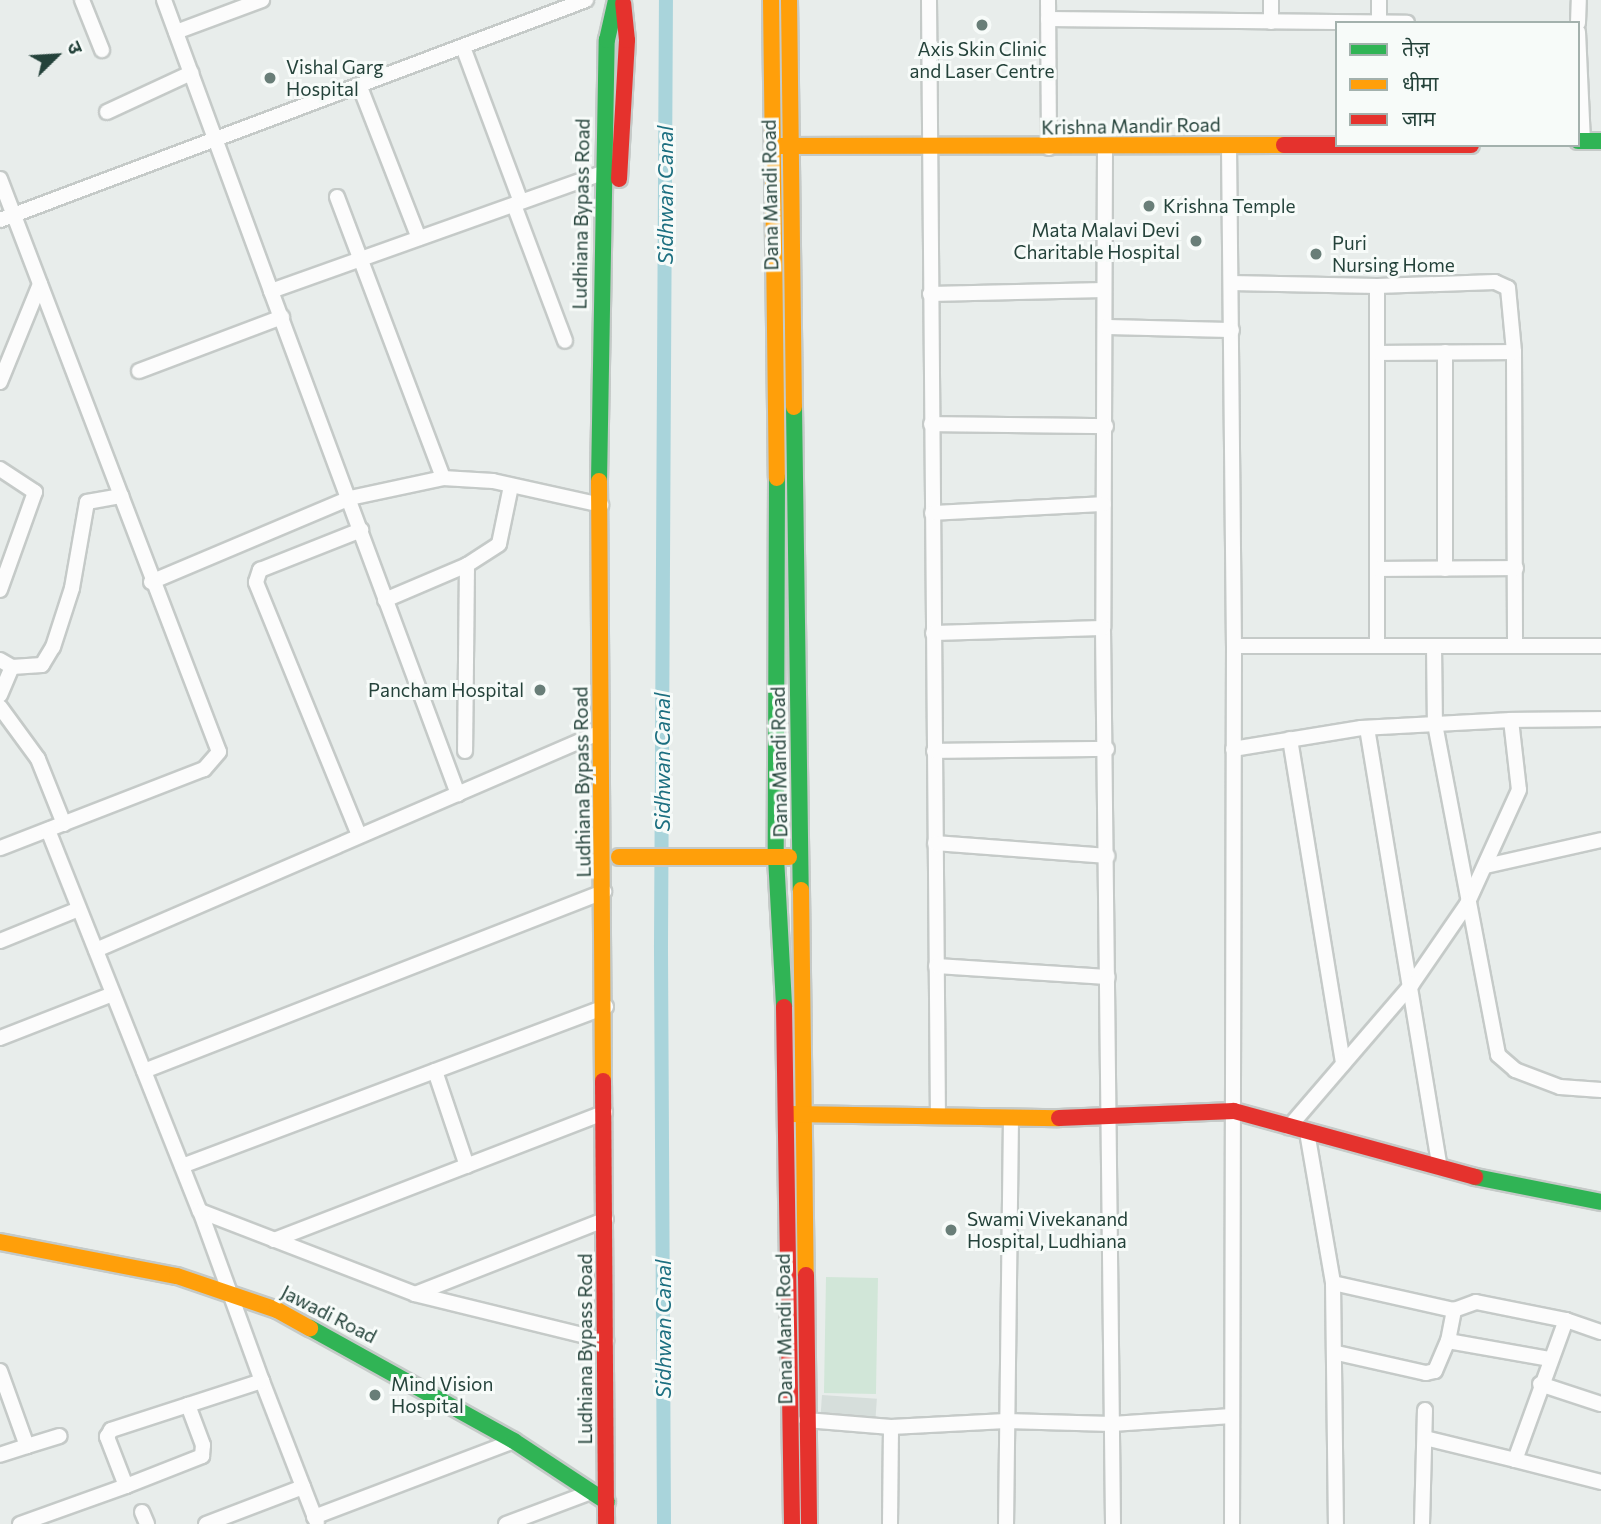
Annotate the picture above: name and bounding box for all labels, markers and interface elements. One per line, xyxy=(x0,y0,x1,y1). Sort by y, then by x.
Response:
marker: Axis Skin Clinic and Laser Centre xyxy=(972,15,992,35)
north arrow xyxy=(21,21,91,91)
legend xyxy=(1335,21,1580,147)
text: तेज़ xyxy=(1402,35,1430,60)
text: उ xyxy=(63,37,88,57)
place label: Axis Skin Clinic and Laser Centre xyxy=(909,38,1055,82)
place label: Vishal Garg Hospital xyxy=(286,56,384,100)
marker: Vishal Garg Hospital xyxy=(260,68,280,88)
text: धीमा xyxy=(1402,70,1438,95)
text: जाम xyxy=(1402,105,1436,130)
street label: Krishna Mandir Road xyxy=(1041,113,1221,139)
street label: Ludhiana Bypass Road xyxy=(568,118,594,310)
street label: Dana Mandi Road xyxy=(757,119,783,271)
water label: Sidhwan Canal xyxy=(652,126,678,264)
place label: Krishna Temple xyxy=(1163,195,1296,217)
marker: Krishna Temple xyxy=(1141,198,1157,214)
place label: Mata Malavi Devi Charitable Hospital xyxy=(1014,219,1180,263)
marker: Mata Malavi Devi Charitable Hospital xyxy=(1186,231,1206,251)
place label: Puri Nursing Home xyxy=(1332,232,1455,276)
marker: Puri Nursing Home xyxy=(1306,244,1326,264)
place label: Pancham Hospital xyxy=(368,679,524,701)
marker: Pancham Hospital xyxy=(530,680,550,700)
street label: Ludhiana Bypass Road xyxy=(569,686,595,878)
street label: Dana Mandi Road xyxy=(766,686,792,838)
water label: Sidhwan Canal xyxy=(649,693,675,831)
place label: Swami Vivekanand Hospital, Ludhiana xyxy=(967,1208,1128,1252)
marker: Swami Vivekanand Hospital, Ludhiana xyxy=(941,1220,961,1240)
street label: Ludhiana Bypass Road xyxy=(574,1253,596,1445)
street label: Dana Mandi Road xyxy=(771,1253,797,1405)
water label: Sidhwan Canal xyxy=(650,1260,676,1398)
street label: Jawadi Road xyxy=(277,1280,381,1348)
place label: Mind Vision Hospital xyxy=(391,1373,493,1417)
marker: Mind Vision Hospital xyxy=(365,1385,385,1405)

